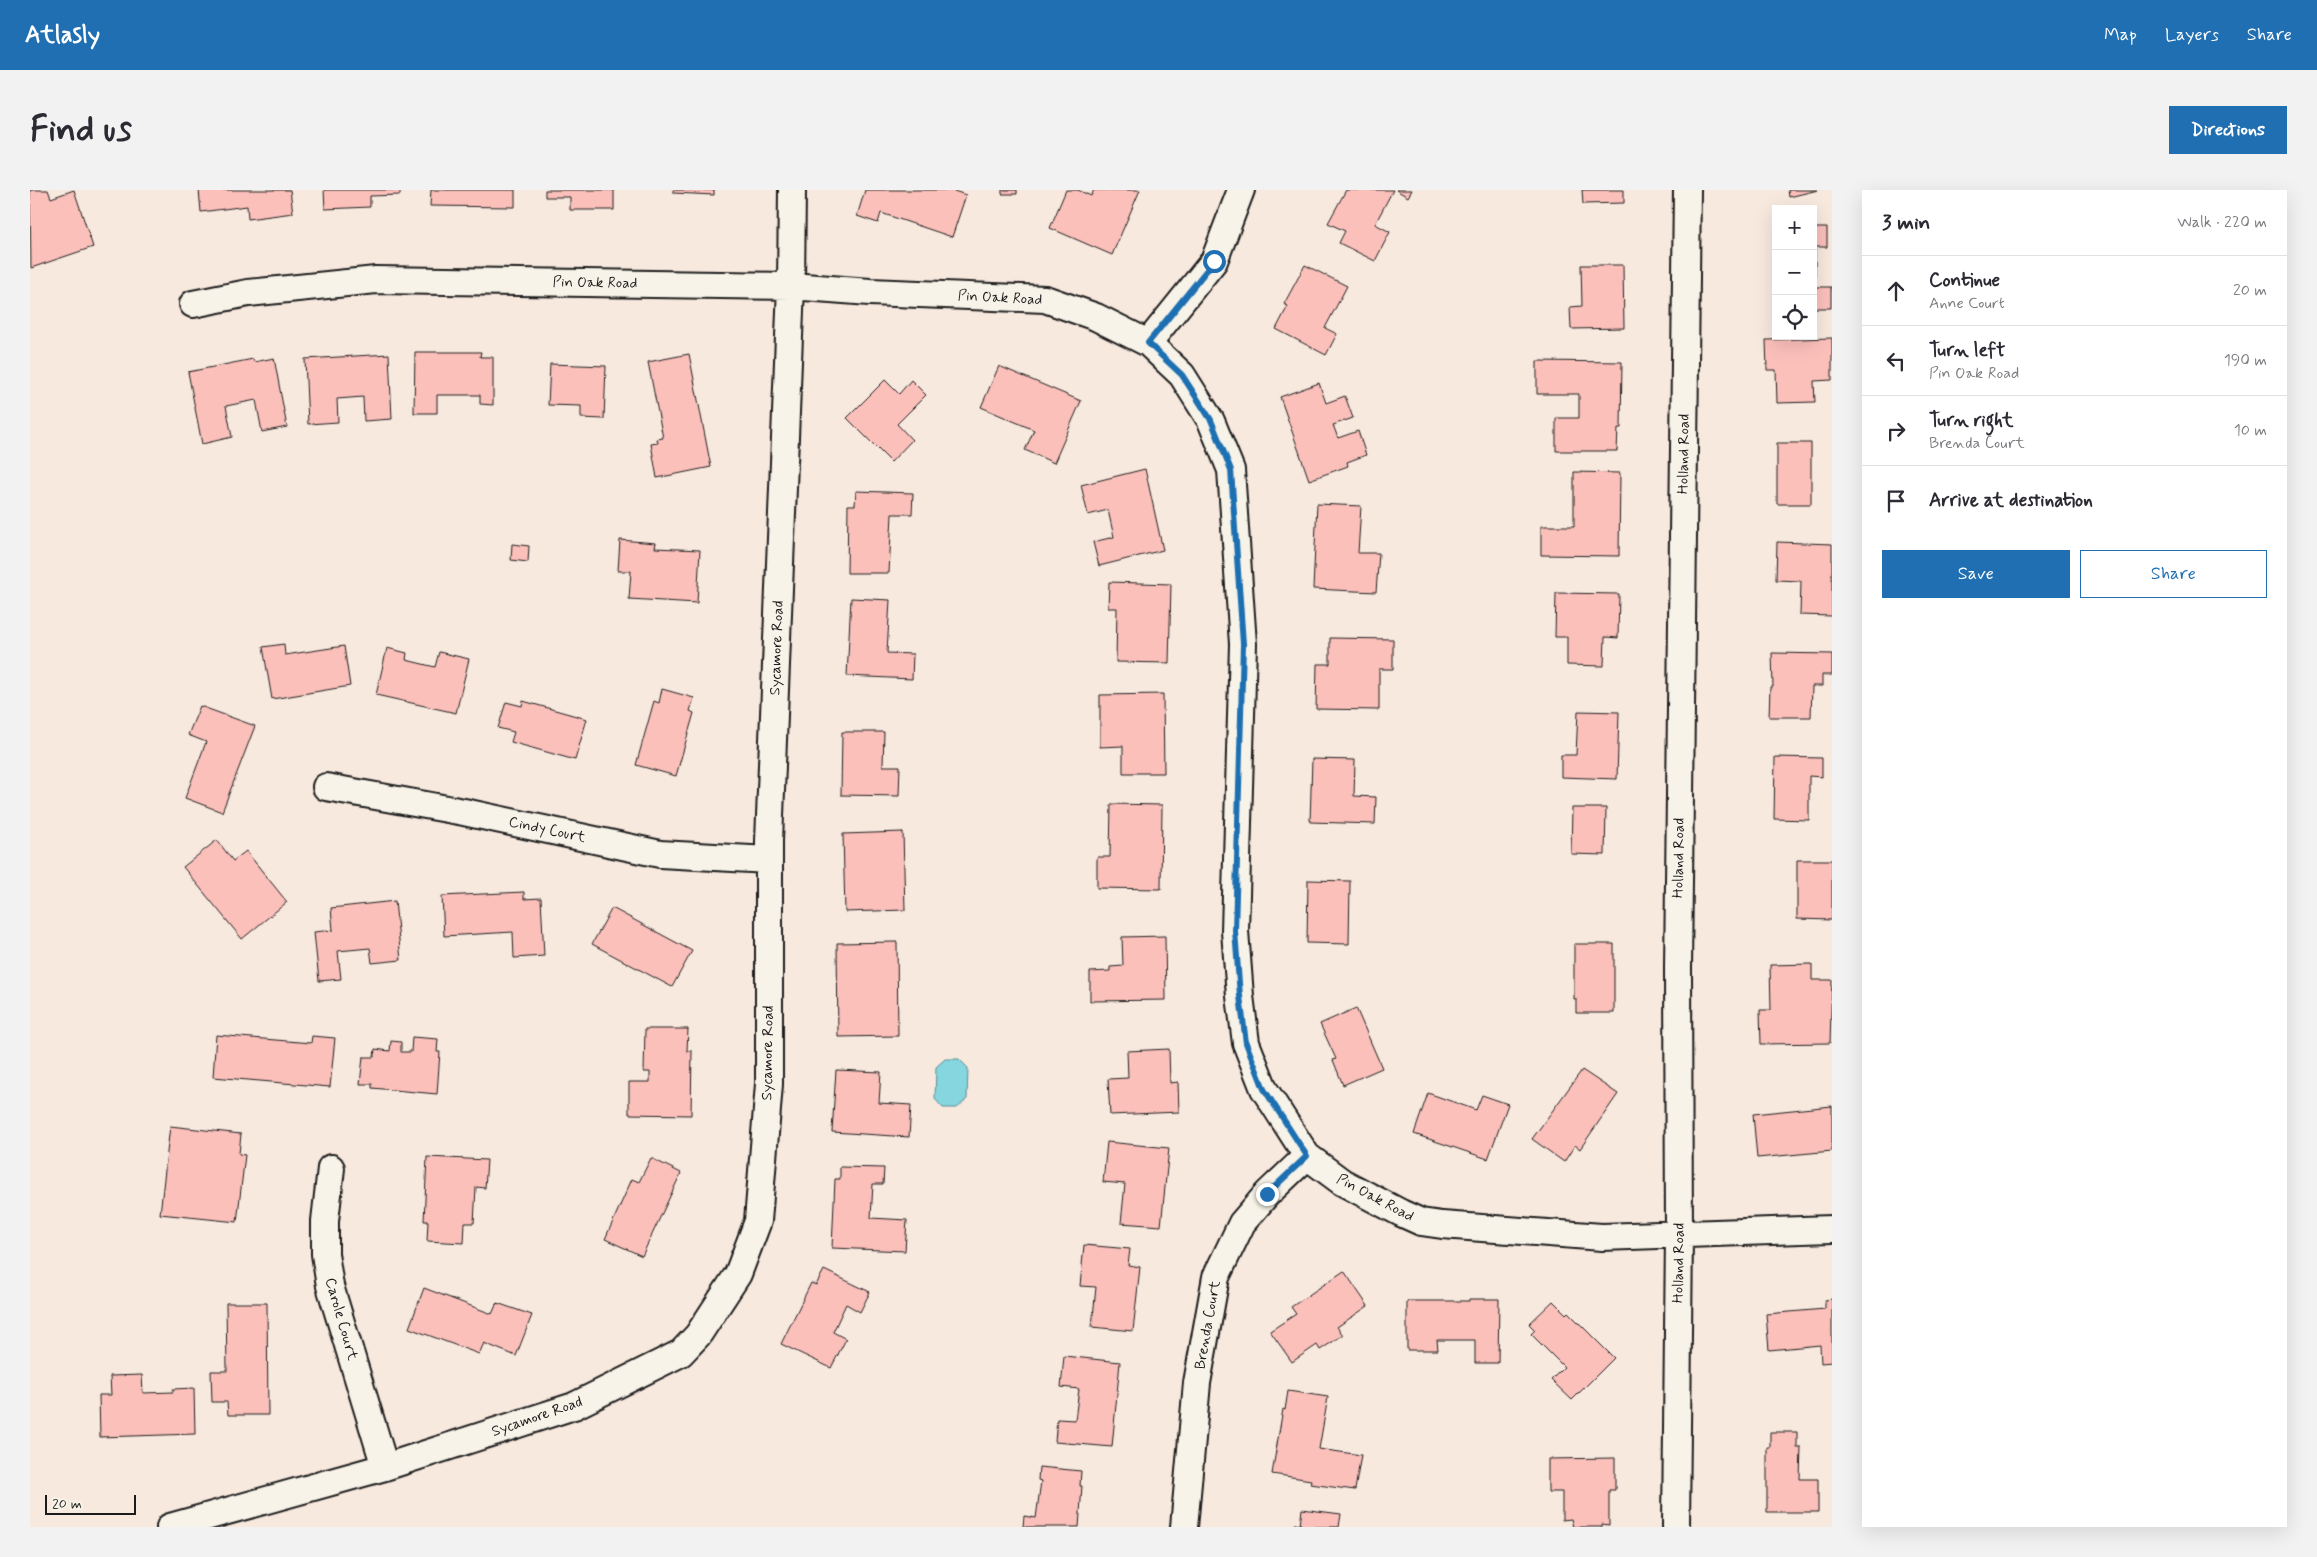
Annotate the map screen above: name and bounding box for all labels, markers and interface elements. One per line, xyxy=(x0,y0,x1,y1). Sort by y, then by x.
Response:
text: Atlasly xyxy=(25,20,100,51)
text: Map xyxy=(2104,23,2137,47)
text: Layers xyxy=(2165,23,2219,47)
text: Share xyxy=(2247,23,2292,47)
button: Directions xyxy=(2169,106,2287,154)
text: Find us xyxy=(30,107,132,153)
map controls xyxy=(1772,205,1817,340)
button: + xyxy=(1772,205,1817,250)
text: 3 min xyxy=(1882,209,1930,237)
text: Walk · 220 m xyxy=(2177,212,2267,233)
route start xyxy=(1203,250,1226,273)
button: − xyxy=(1772,250,1817,295)
text: Continue xyxy=(1929,268,2000,293)
street label: Pin Oak Road xyxy=(552,272,638,294)
icon: ahead xyxy=(1882,277,1910,305)
text: 20 m xyxy=(2233,280,2267,301)
street label: Pin Oak Road xyxy=(957,286,1043,310)
text: Anne Court xyxy=(1929,293,2005,314)
button: locate xyxy=(1772,295,1817,340)
text: Turn left xyxy=(1929,338,2005,363)
icon: left xyxy=(1882,347,1910,375)
text: 190 m xyxy=(2224,350,2267,371)
text: Pin Oak Road xyxy=(1929,363,2019,384)
text: Turn right xyxy=(1929,408,2013,433)
street label: Holland Road xyxy=(1673,414,1695,494)
icon: right xyxy=(1882,417,1910,445)
text: 10 m xyxy=(2234,420,2267,441)
text: Brenda Court xyxy=(1929,433,2025,454)
icon: arrive xyxy=(1882,487,1910,515)
text: Arrive at destination xyxy=(1929,488,2093,513)
button: Save xyxy=(1882,550,2070,598)
button: Share xyxy=(2080,550,2267,598)
street label: Sycamore Road xyxy=(765,600,789,696)
street label: Cindy Court xyxy=(507,812,587,848)
street label: Holland Road xyxy=(1668,818,1690,898)
street label: Sycamore Road xyxy=(757,1005,779,1101)
street label: Pin Oak Road xyxy=(1333,1169,1417,1227)
route end xyxy=(1256,1183,1279,1206)
street label: Holland Road xyxy=(1668,1223,1690,1303)
street label: Carole Court xyxy=(320,1275,362,1363)
street label: Brenda Court xyxy=(1190,1279,1226,1371)
street label: Sycamore Road xyxy=(489,1392,585,1442)
scale bar xyxy=(45,1492,136,1515)
text: 20 m xyxy=(52,1495,82,1513)

